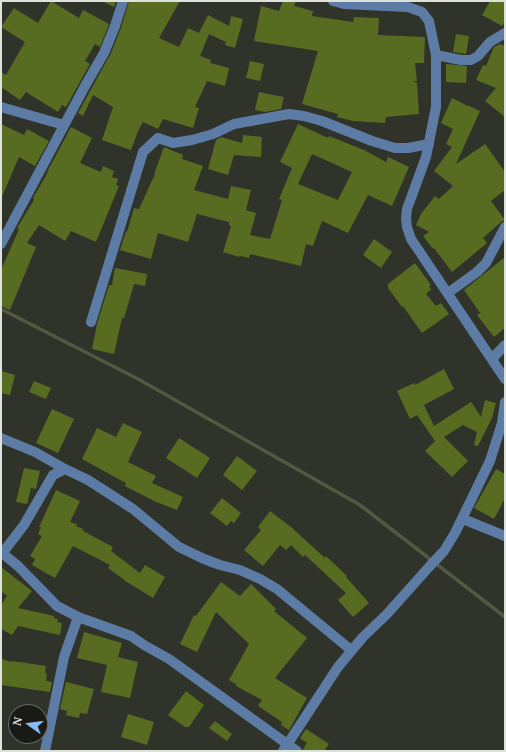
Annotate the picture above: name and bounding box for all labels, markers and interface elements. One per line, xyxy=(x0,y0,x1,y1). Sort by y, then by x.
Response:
north arrow xyxy=(8,704,48,744)
text: N xyxy=(9,715,25,727)

